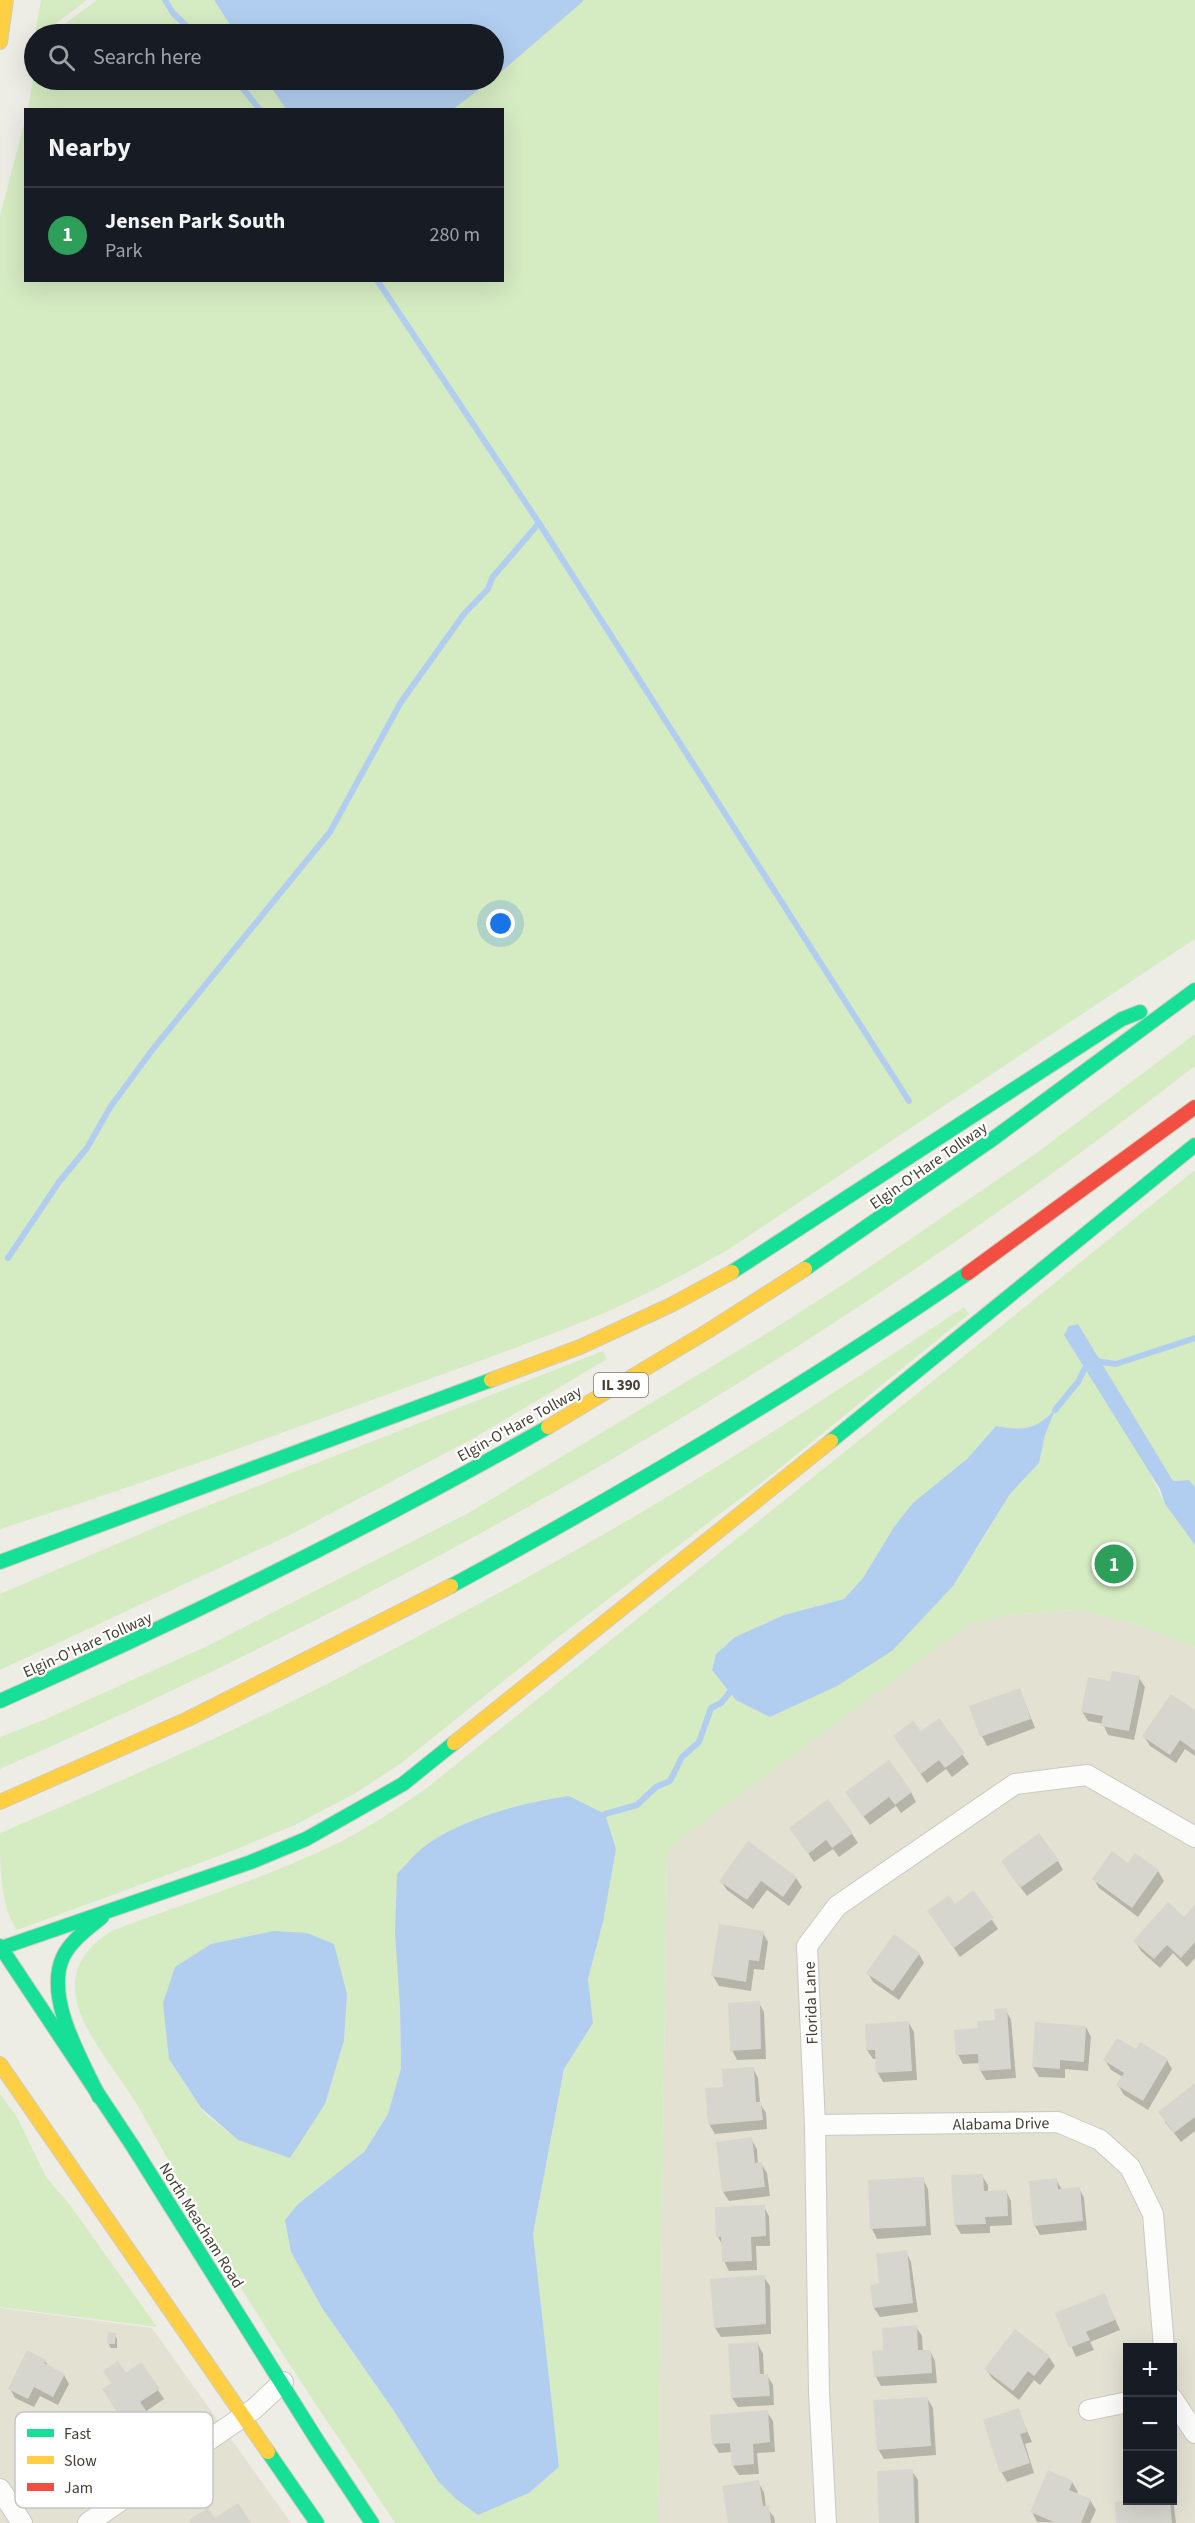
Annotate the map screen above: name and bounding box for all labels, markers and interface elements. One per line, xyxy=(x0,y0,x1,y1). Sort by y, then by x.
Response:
search box xyxy=(24,24,504,90)
icon: search xyxy=(45,41,78,74)
text: Search here xyxy=(93,41,201,73)
text: Nearby xyxy=(48,129,131,166)
text: Jensen Park South xyxy=(105,205,285,237)
text: 1 xyxy=(62,221,73,249)
text: 280 m xyxy=(430,221,480,249)
text: Park xyxy=(105,237,142,265)
your location xyxy=(486,909,515,938)
street label: Elgin-O'Hare Tollway xyxy=(865,1117,992,1215)
road number: IL 390 xyxy=(594,1373,648,1397)
street label: Elgin-O'Hare Tollway xyxy=(453,1380,586,1467)
pin: 1 xyxy=(1094,1542,1134,1586)
street label: Elgin-O'Hare Tollway xyxy=(19,1606,156,1683)
street label: Florida Lane xyxy=(799,1961,823,2045)
street label: Alabama Drive xyxy=(952,2112,1050,2136)
street label: North Meacham Road xyxy=(154,2159,249,2292)
map controls xyxy=(1123,2343,1177,2505)
button: + xyxy=(1123,2343,1177,2397)
button: − xyxy=(1123,2397,1177,2451)
legend xyxy=(15,2412,213,2508)
text: Fast xyxy=(64,2423,92,2445)
text: Slow xyxy=(64,2450,97,2472)
button: layers xyxy=(1123,2451,1177,2505)
text: Jam xyxy=(64,2477,93,2499)

